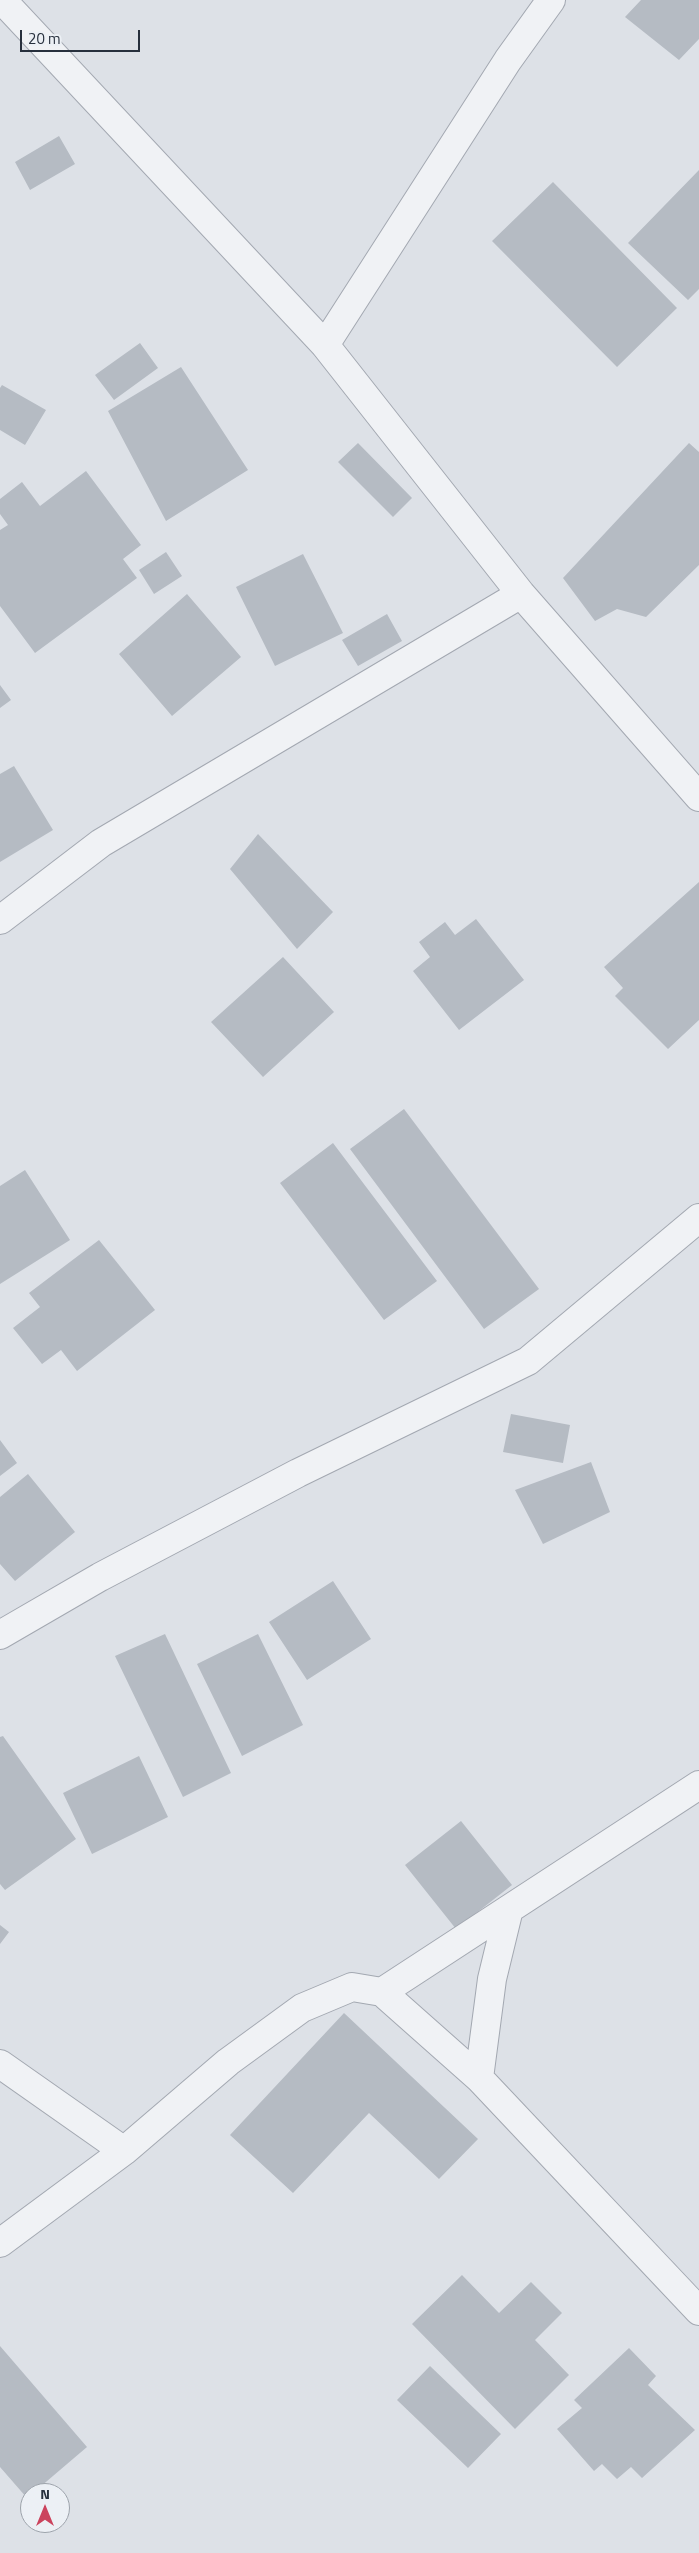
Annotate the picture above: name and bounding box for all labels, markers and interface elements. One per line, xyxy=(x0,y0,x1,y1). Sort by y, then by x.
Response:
scale bar xyxy=(22,20,142,52)
text: 20 m xyxy=(28,27,61,50)
north arrow xyxy=(20,2483,70,2533)
text: N xyxy=(40,2483,50,2504)

